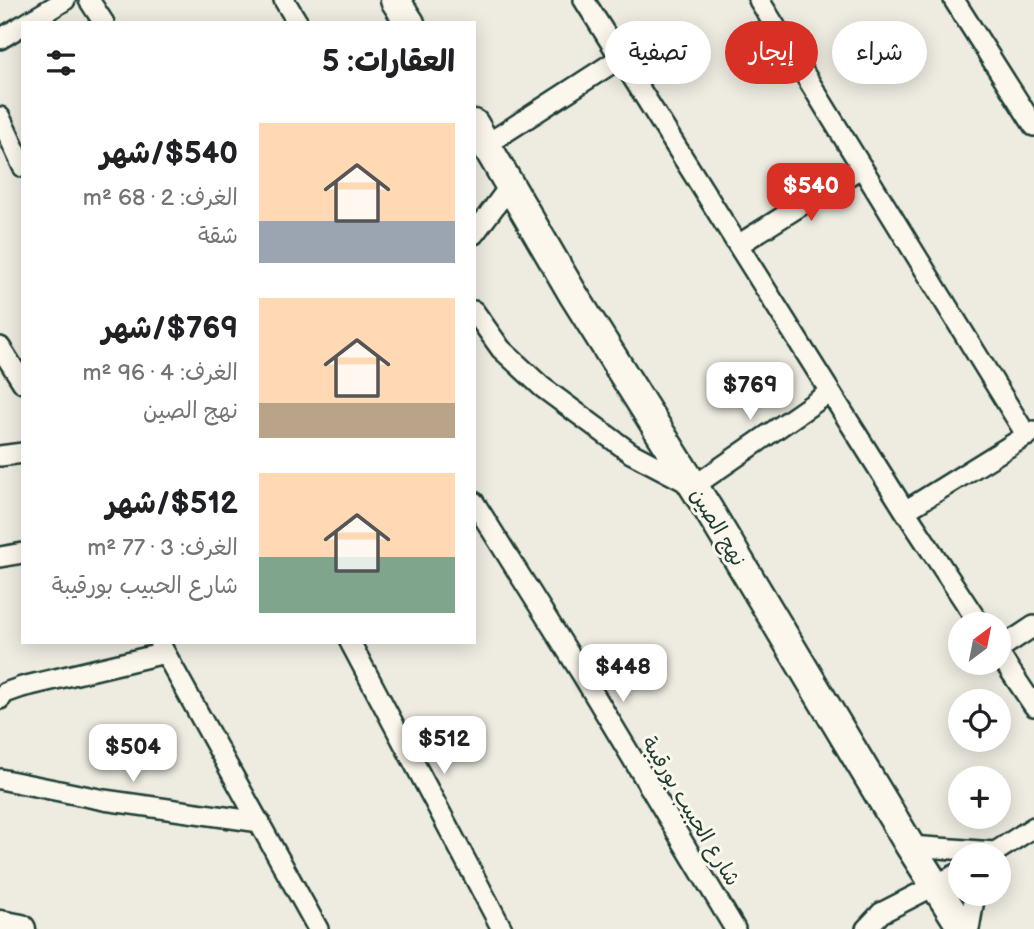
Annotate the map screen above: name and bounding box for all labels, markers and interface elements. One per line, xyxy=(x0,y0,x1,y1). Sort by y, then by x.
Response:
chip: تصفية xyxy=(605,21,711,84)
chip: إيجار xyxy=(725,21,818,84)
chip: شراء xyxy=(832,21,927,84)
icon: filters xyxy=(42,44,80,82)
text: العقارات: 5 xyxy=(322,44,455,80)
text: $540/شهر xyxy=(100,136,238,172)
icon: home xyxy=(315,151,399,235)
pin: $540 xyxy=(770,164,852,223)
text: $540 xyxy=(783,172,839,200)
text: الغرف: 2 · 68 m² xyxy=(83,184,238,212)
text: شقة xyxy=(198,222,238,250)
text: $769/شهر xyxy=(102,311,238,347)
icon: home xyxy=(315,326,399,410)
text: الغرف: 4 · 96 m² xyxy=(83,359,238,387)
pin: $769 xyxy=(709,362,791,422)
text: $769 xyxy=(722,371,778,399)
text: نهج الصين xyxy=(143,397,238,425)
street label: نهج الصين xyxy=(684,484,751,571)
text: $512/شهر xyxy=(106,486,238,522)
icon: home xyxy=(315,501,399,585)
text: الغرف: 3 · 77 m² xyxy=(87,534,238,562)
text: شارع الحبيب بورقيبة xyxy=(52,572,238,600)
north arrow xyxy=(948,612,1012,676)
map controls xyxy=(948,612,1011,906)
pin: $448 xyxy=(582,644,664,704)
text: $448 xyxy=(595,653,651,681)
button: locate xyxy=(948,689,1011,752)
pin: $512 xyxy=(403,716,485,776)
pin: $504 xyxy=(92,724,174,784)
text: $512 xyxy=(418,725,470,753)
street label: شارع الحبيب بورقيبة xyxy=(634,732,745,892)
text: $504 xyxy=(105,733,161,761)
button: + xyxy=(948,766,1011,829)
button: − xyxy=(948,843,1011,906)

